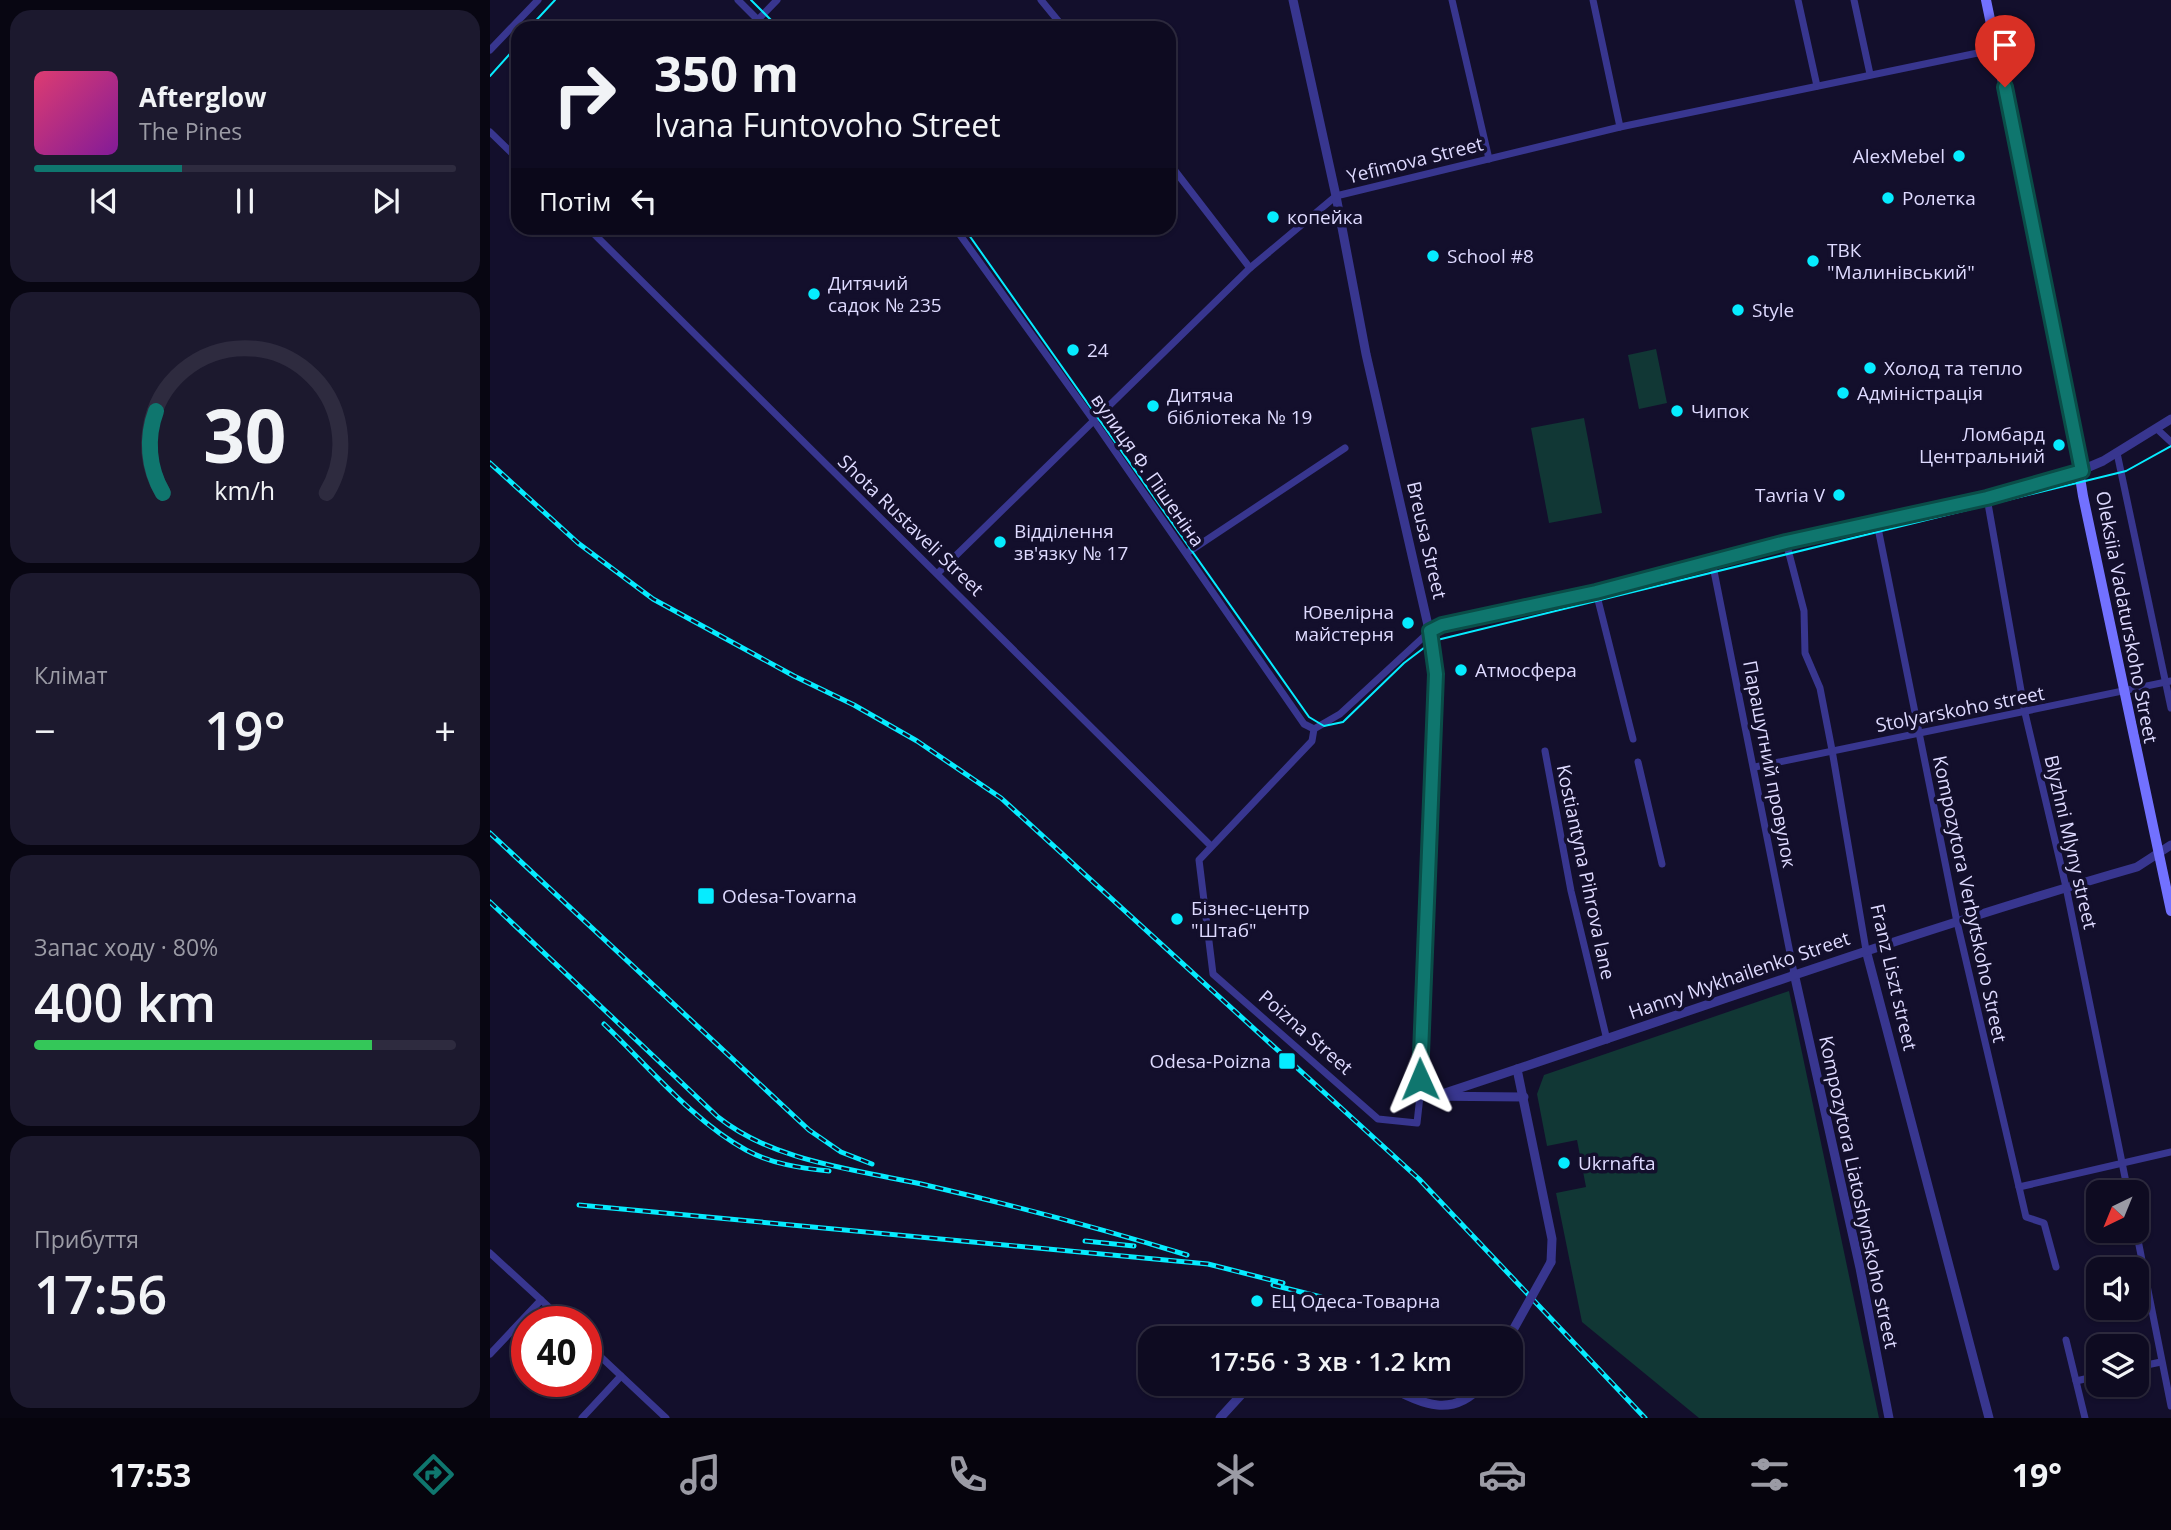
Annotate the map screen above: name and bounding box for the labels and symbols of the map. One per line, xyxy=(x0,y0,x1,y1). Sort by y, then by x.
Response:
pin xyxy=(1975,15,2035,87)
street label: Yefimova Street xyxy=(1344,130,1486,189)
place label: AlexMebel xyxy=(1853,143,1945,169)
marker: AlexMebel xyxy=(1951,148,1967,164)
place label: Ролетка xyxy=(1902,185,1976,211)
marker: Ролетка xyxy=(1880,190,1896,206)
place label: копейка xyxy=(1287,204,1363,230)
marker: копейка xyxy=(1265,209,1281,225)
place label: ТВК "Малинівський" xyxy=(1827,237,1975,285)
place label: School #8 xyxy=(1447,243,1534,269)
marker: School #8 xyxy=(1425,248,1441,264)
marker: ТВК "Малинівський" xyxy=(1805,253,1821,269)
place label: Дитячий садок № 235 xyxy=(828,270,942,318)
marker: Дитячий садок № 235 xyxy=(806,286,822,302)
place label: Style xyxy=(1752,297,1794,323)
marker: Style xyxy=(1730,302,1746,318)
place label: 24 xyxy=(1087,337,1109,363)
marker: 24 xyxy=(1065,342,1081,358)
place label: Холод та тепло xyxy=(1884,355,2023,381)
marker: Холод та тепло xyxy=(1862,360,1878,376)
place label: Адміністрація xyxy=(1857,380,1983,406)
place label: Дитяча бібліотека № 19 xyxy=(1167,382,1312,430)
marker: Адміністрація xyxy=(1835,385,1851,401)
street label: вулиця Ф. Пішеніна xyxy=(1085,388,1211,552)
marker: Дитяча бібліотека № 19 xyxy=(1145,398,1161,414)
place label: Чипок xyxy=(1691,398,1749,424)
marker: Чипок xyxy=(1669,403,1685,419)
place label: Ломбард Центральний xyxy=(1919,421,2045,469)
marker: Ломбард Центральний xyxy=(2051,437,2067,453)
street label: Shota Rustaveli Street xyxy=(832,449,990,602)
street label: Breusa Street xyxy=(1401,479,1453,602)
place label: Tavria V xyxy=(1755,482,1826,508)
marker: Tavria V xyxy=(1831,487,1847,503)
street label: Oleksiia Vadaturskoho Street xyxy=(2090,489,2164,745)
place label: Відділення зв'язку № 17 xyxy=(1014,518,1128,566)
marker: Відділення зв'язку № 17 xyxy=(992,534,1008,550)
place label: Ювелірна майстерня xyxy=(1295,599,1394,647)
marker: Ювелірна майстерня xyxy=(1400,615,1416,631)
place label: Атмосфера xyxy=(1475,657,1577,683)
street label: Парашутний провулок xyxy=(1737,658,1803,870)
marker: Атмосфера xyxy=(1453,662,1469,678)
street label: Stolyarskoho street xyxy=(1873,680,2047,738)
street label: Blyzhni Mlyny street xyxy=(2038,752,2104,932)
street label: Kompozytora Verbytskoho Street xyxy=(1927,753,2013,1045)
street label: Kostiantyna Pihrova lane xyxy=(1551,762,1621,982)
place label: Odesa-Tovarna xyxy=(722,883,857,909)
marker: Odesa-Tovarna xyxy=(696,886,716,906)
place label: Бізнес-центр "Штаб" xyxy=(1191,895,1310,943)
street label: Franz Liszt street xyxy=(1864,901,1924,1053)
marker: Бізнес-центр "Штаб" xyxy=(1169,911,1185,927)
street label: Hanny Mykhailenko Street xyxy=(1625,925,1853,1025)
street label: Poizna Street xyxy=(1253,984,1359,1080)
street label: Kompozytora Liatoshynskoho street xyxy=(1813,1033,1905,1351)
position arrow xyxy=(1383,1042,1457,1116)
place label: Odesa-Poizna xyxy=(1149,1048,1271,1074)
marker: Odesa-Poizna xyxy=(1277,1051,1297,1071)
place label: Ukrnafta xyxy=(1578,1150,1656,1176)
marker: Ukrnafta xyxy=(1556,1155,1572,1171)
north arrow xyxy=(2086,1180,2149,1242)
place label: ЕЦ Одеса-Товарна xyxy=(1271,1288,1440,1314)
marker: ЕЦ Одеса-Товарна xyxy=(1249,1293,1265,1309)
speed limit sign: 40 xyxy=(511,1306,602,1397)

